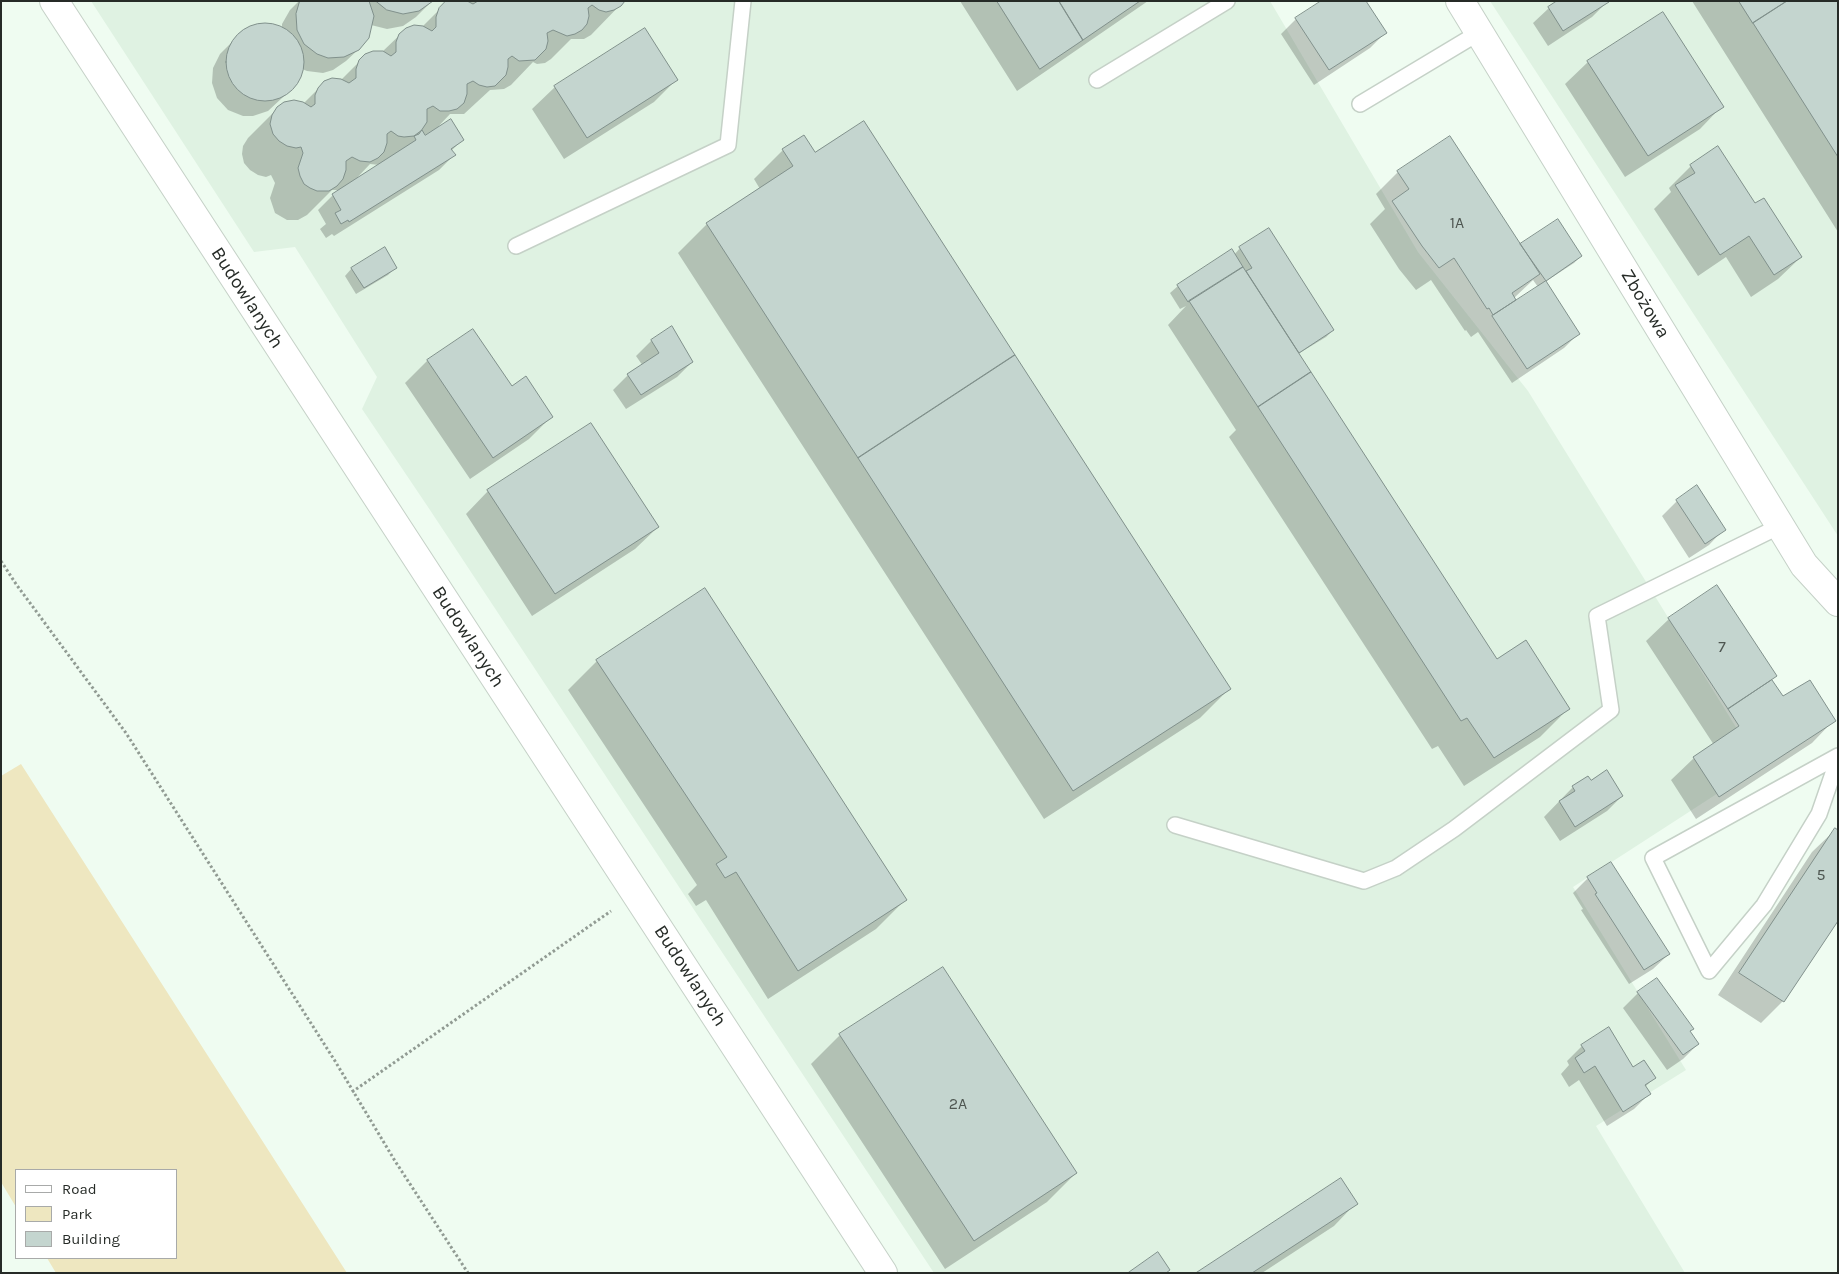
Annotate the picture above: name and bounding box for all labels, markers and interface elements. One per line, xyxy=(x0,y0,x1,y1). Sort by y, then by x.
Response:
house number: 1A xyxy=(1450,213,1464,233)
street label: Budowlanych xyxy=(206,243,288,353)
street label: Zbożowa xyxy=(1616,265,1674,343)
street label: Budowlanych xyxy=(427,582,509,692)
house number: 7 xyxy=(1718,637,1726,657)
house number: 5 xyxy=(1816,865,1826,885)
street label: Budowlanych xyxy=(649,921,731,1031)
house number: 2A xyxy=(949,1094,967,1114)
legend xyxy=(15,1169,178,1259)
text: Road xyxy=(62,1180,97,1198)
text: Park xyxy=(62,1205,92,1223)
text: Building xyxy=(62,1230,120,1248)

